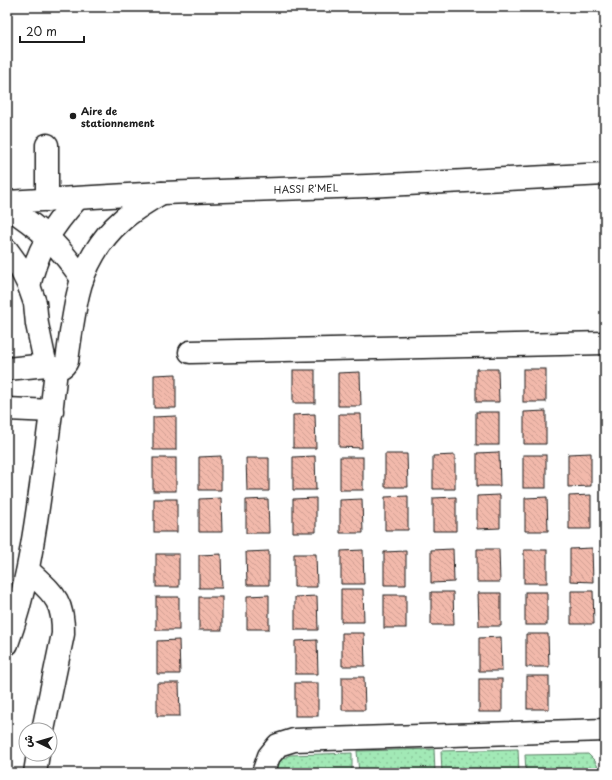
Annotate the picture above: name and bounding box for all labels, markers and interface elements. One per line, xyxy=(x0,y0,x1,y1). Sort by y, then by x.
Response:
scale bar xyxy=(20,18,84,44)
text: 20 m xyxy=(26,22,57,40)
place label: Aire de stationnement xyxy=(81,103,155,130)
marker: Aire de stationnement xyxy=(68,111,78,121)
street label: HASSI R'MEL xyxy=(273,179,339,197)
north arrow xyxy=(18,722,58,762)
text: ش xyxy=(19,734,37,748)

